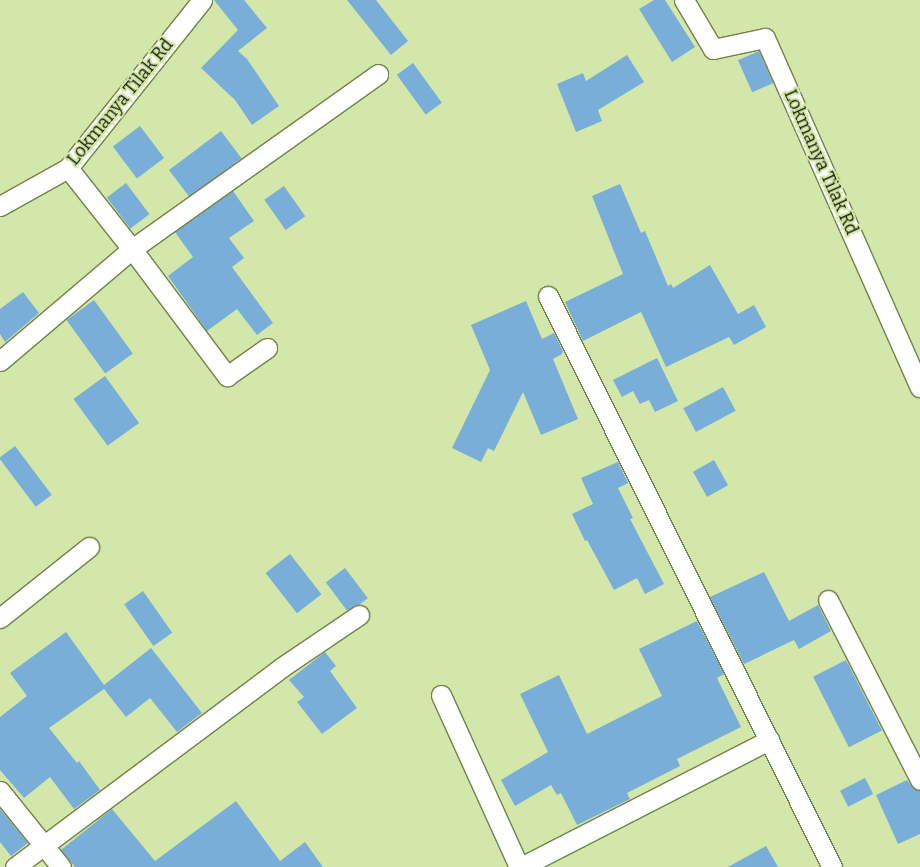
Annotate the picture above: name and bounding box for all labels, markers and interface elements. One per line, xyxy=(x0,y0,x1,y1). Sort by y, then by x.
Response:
street label: Lokmanya Tilak Rd xyxy=(62,34,178,170)
street label: Lokmanya Tilak Rd xyxy=(779,86,863,238)

